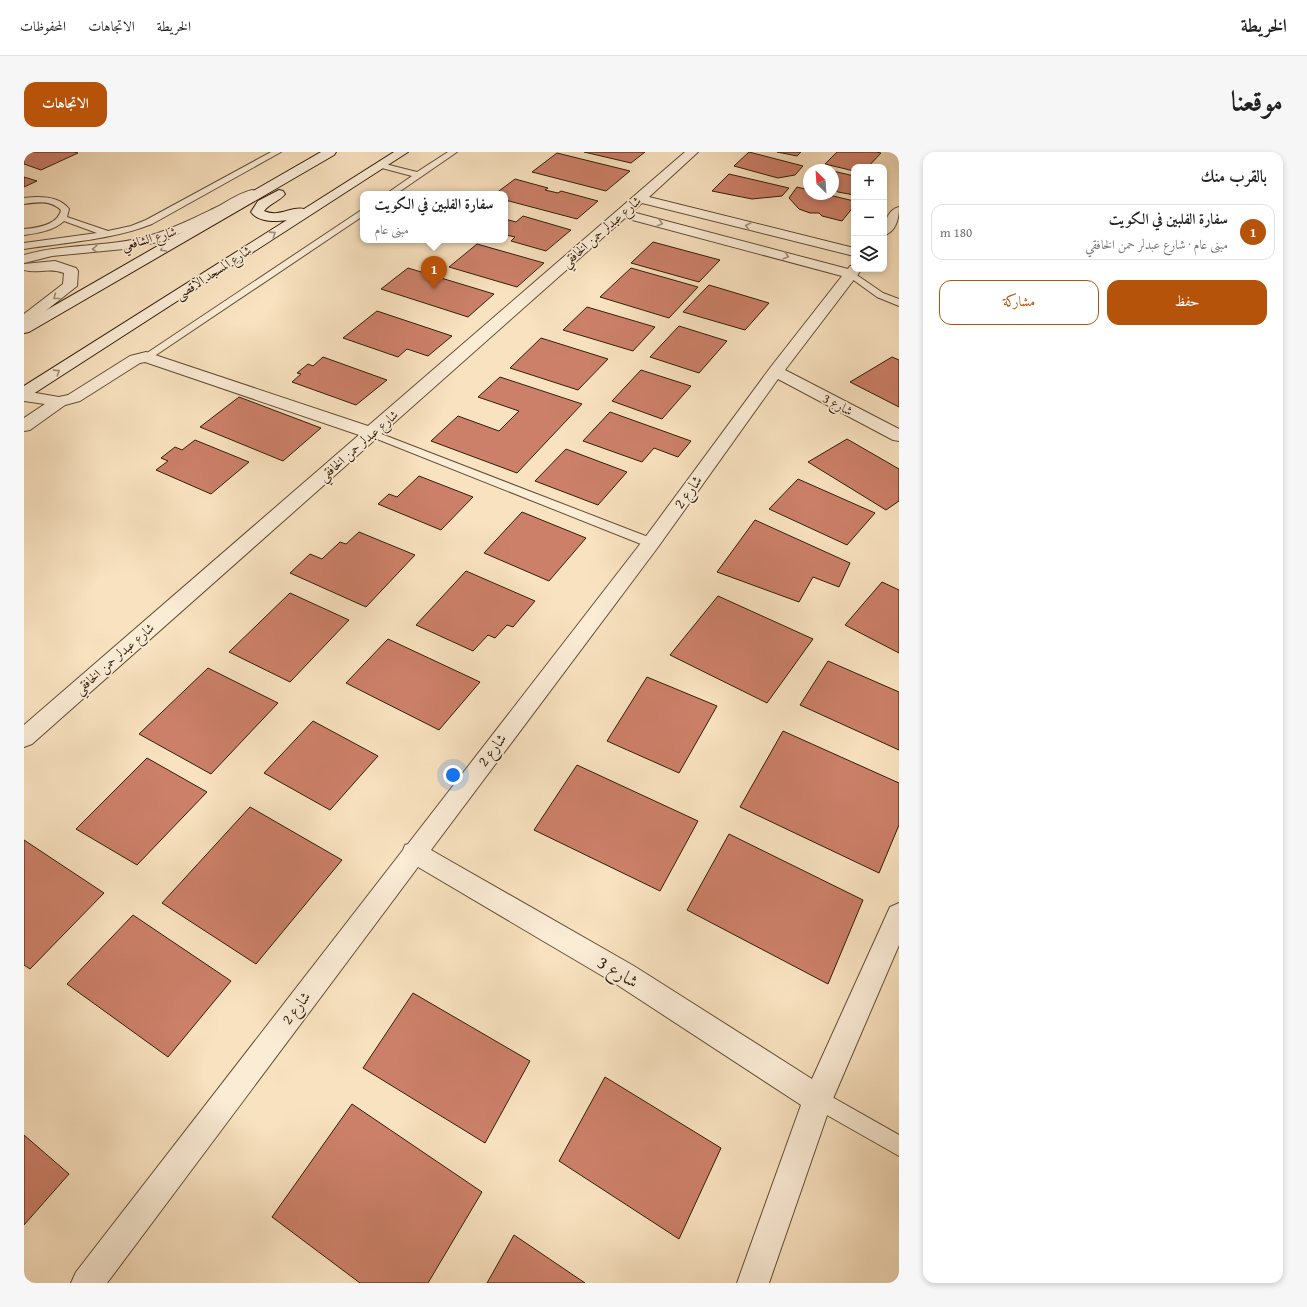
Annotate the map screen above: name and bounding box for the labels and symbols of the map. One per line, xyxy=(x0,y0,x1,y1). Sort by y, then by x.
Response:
north arrow xyxy=(803,164,839,200)
street label: شارع عبدلر حمن الخافقي xyxy=(557,191,648,274)
one-way arrow xyxy=(656,218,663,227)
street label: شارع الشافعي xyxy=(120,222,180,258)
one-way arrow xyxy=(745,222,751,230)
one-way arrow xyxy=(269,232,276,239)
street label: شارع المسجد الاقصى xyxy=(171,241,256,306)
one-way arrow xyxy=(160,244,167,251)
one-way arrow xyxy=(92,245,98,253)
one-way arrow xyxy=(782,251,789,260)
pin: 1 xyxy=(421,256,447,289)
one-way arrow xyxy=(53,292,60,299)
one-way arrow xyxy=(53,369,60,377)
street label: شارع 3 xyxy=(818,389,856,422)
street label: شارع عبدلر حمن الخافقي xyxy=(314,405,405,488)
street label: شارع 2 xyxy=(668,471,709,514)
street label: شارع عبدلر حمن الخافقي xyxy=(70,618,161,701)
street label: شارع 2 xyxy=(472,729,513,772)
your location xyxy=(443,765,463,785)
street label: شارع 3 xyxy=(591,949,644,996)
street label: شارع 2 xyxy=(276,987,317,1030)

